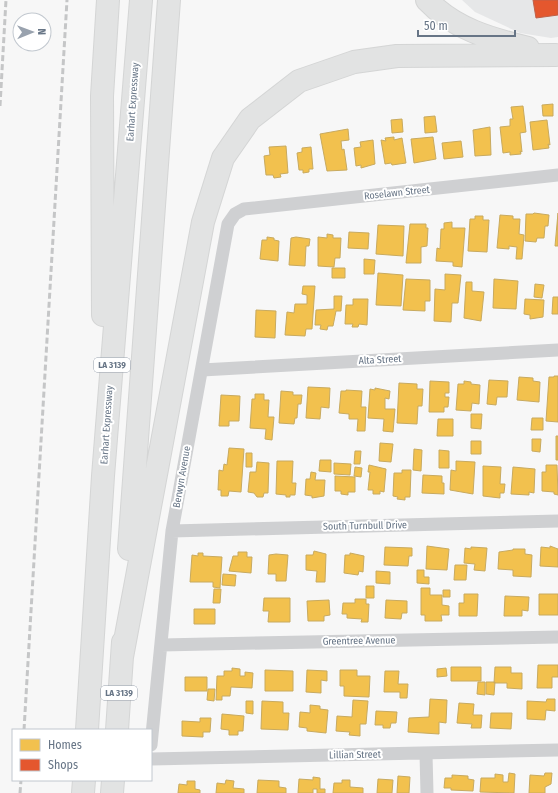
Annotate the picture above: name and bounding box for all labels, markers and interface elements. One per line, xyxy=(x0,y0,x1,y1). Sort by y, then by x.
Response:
north arrow xyxy=(12,12,52,52)
scale bar xyxy=(418,12,515,38)
text: 50 m xyxy=(424,19,448,33)
text: N xyxy=(35,28,48,35)
street label: Earhart Expressway xyxy=(124,62,142,142)
street label: Roselawn Street xyxy=(364,184,431,202)
street label: Alta Street xyxy=(358,353,402,367)
road number: LA 3139 xyxy=(94,358,130,372)
street label: Earhart Expressway xyxy=(98,385,116,465)
street label: Berwyn Avenue xyxy=(171,445,193,509)
street label: South Turnbull Drive xyxy=(323,519,407,533)
street label: Greentree Avenue xyxy=(322,634,396,648)
road number: LA 3139 xyxy=(101,686,137,700)
legend xyxy=(12,729,152,781)
text: Homes xyxy=(48,738,82,752)
street label: Lillian Street xyxy=(329,749,382,761)
text: Shops xyxy=(48,758,78,772)

